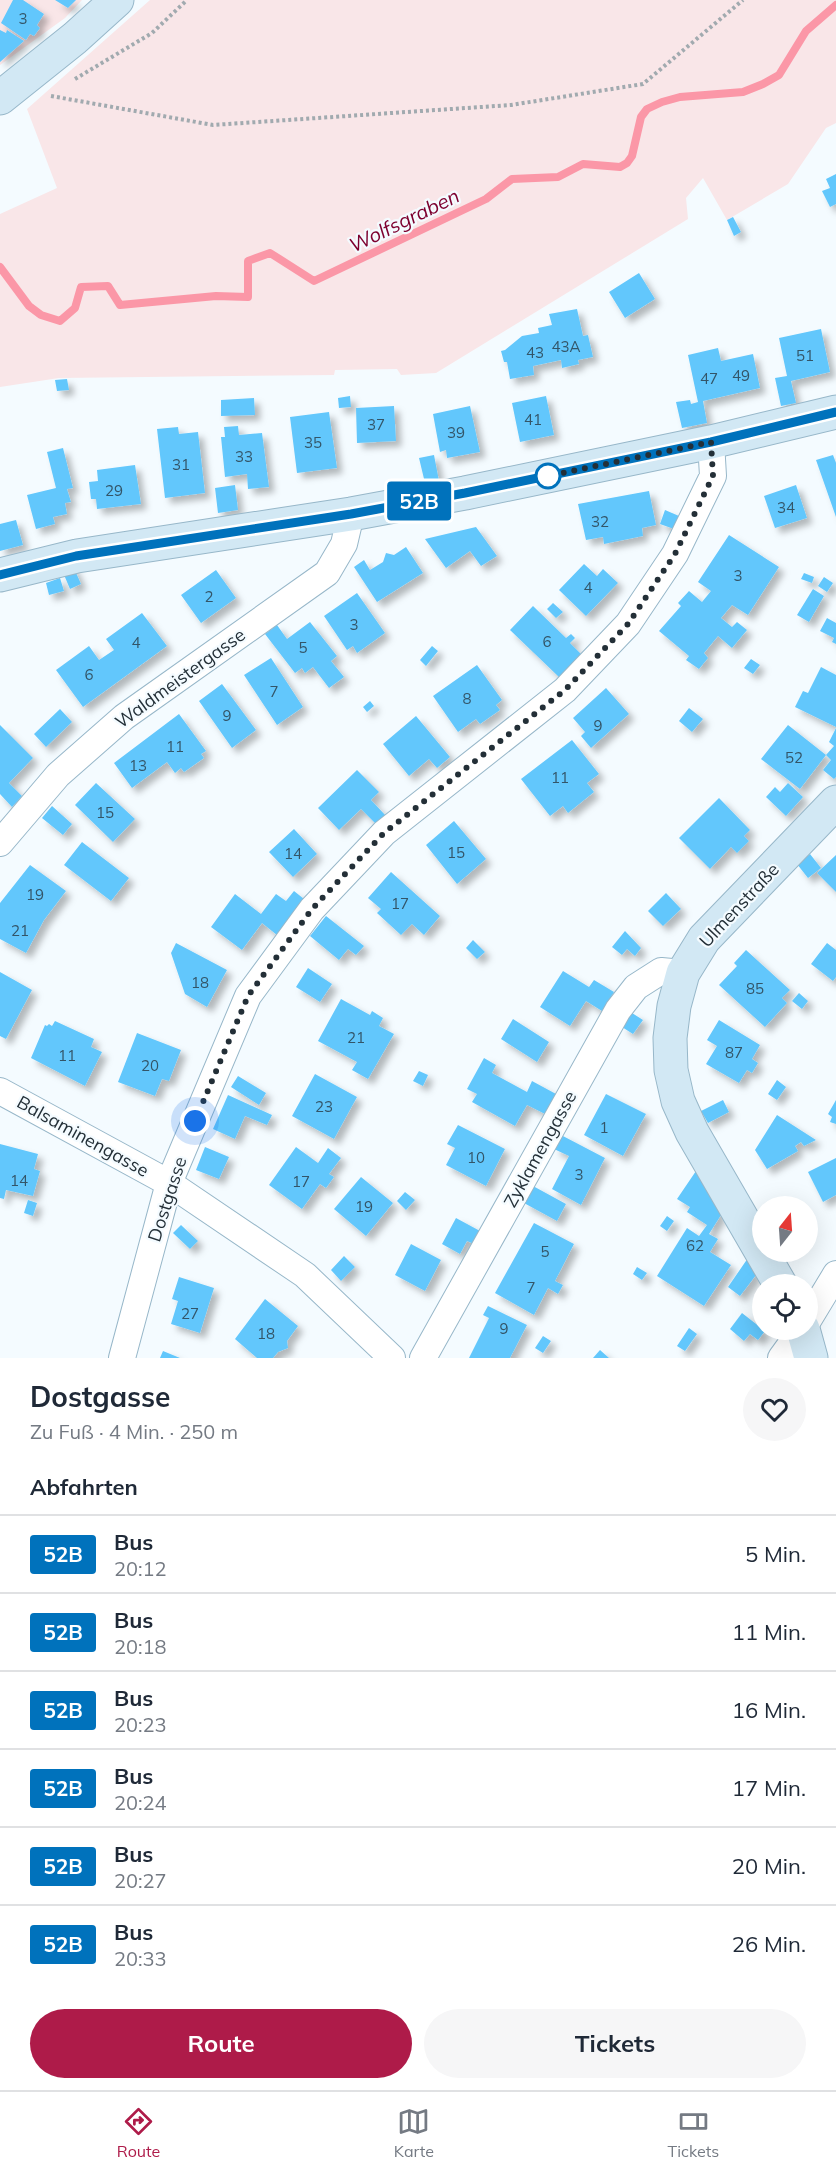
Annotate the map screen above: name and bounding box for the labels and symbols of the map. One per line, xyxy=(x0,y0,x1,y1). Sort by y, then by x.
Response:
house number: 3 xyxy=(18,9,28,28)
water label: Wolfsgraben xyxy=(345,183,463,257)
house number: 43A xyxy=(551,337,581,356)
house number: 43 xyxy=(526,343,544,362)
house number: 51 xyxy=(796,346,814,365)
house number: 49 xyxy=(732,366,750,385)
house number: 47 xyxy=(700,369,718,388)
house number: 41 xyxy=(524,410,542,429)
house number: 37 xyxy=(367,415,385,434)
house number: 39 xyxy=(447,423,465,442)
house number: 35 xyxy=(304,433,322,452)
house number: 33 xyxy=(235,447,253,466)
house number: 31 xyxy=(172,455,190,474)
unlabelled marker xyxy=(535,463,561,489)
house number: 29 xyxy=(105,481,123,500)
line badge: 52B xyxy=(384,482,454,520)
house number: 34 xyxy=(777,498,795,517)
house number: 32 xyxy=(591,512,609,531)
house number: 3 xyxy=(733,566,743,585)
house number: 4 xyxy=(583,578,593,597)
house number: 2 xyxy=(204,587,214,606)
house number: 3 xyxy=(349,615,359,634)
street label: Waldmeistergasse xyxy=(110,623,250,733)
house number: 6 xyxy=(542,632,552,651)
house number: 4 xyxy=(131,633,141,652)
house number: 5 xyxy=(298,638,308,657)
house number: 6 xyxy=(84,665,94,684)
house number: 7 xyxy=(269,682,279,701)
house number: 8 xyxy=(462,689,472,708)
house number: 9 xyxy=(222,706,232,725)
house number: 9 xyxy=(593,716,603,735)
house number: 11 xyxy=(166,737,184,756)
house number: 52 xyxy=(785,748,803,767)
house number: 13 xyxy=(129,756,147,775)
house number: 11 xyxy=(551,768,569,787)
house number: 15 xyxy=(96,803,114,822)
house number: 15 xyxy=(447,843,465,862)
house number: 14 xyxy=(284,844,302,863)
street label: Ulmenstraße xyxy=(694,858,784,952)
house number: 19 xyxy=(26,885,44,904)
house number: 17 xyxy=(391,894,409,913)
house number: 21 xyxy=(11,921,29,940)
house number: 18 xyxy=(191,973,209,992)
house number: 85 xyxy=(746,979,764,998)
house number: 21 xyxy=(347,1028,365,1047)
house number: 87 xyxy=(725,1043,743,1062)
house number: 11 xyxy=(58,1046,76,1065)
house number: 20 xyxy=(141,1056,159,1075)
street label: Zyklamengasse xyxy=(499,1087,581,1211)
street label: Balsaminengasse xyxy=(13,1090,153,1182)
house number: 23 xyxy=(315,1097,333,1116)
your location xyxy=(180,1106,210,1136)
house number: 1 xyxy=(599,1118,609,1137)
house number: 10 xyxy=(467,1148,485,1167)
street label: Dostgasse xyxy=(142,1154,192,1244)
house number: 3 xyxy=(574,1165,584,1184)
house number: 14 xyxy=(10,1171,28,1190)
house number: 17 xyxy=(292,1172,310,1191)
north arrow xyxy=(752,1196,818,1262)
house number: 19 xyxy=(355,1197,373,1216)
house number: 62 xyxy=(686,1236,704,1255)
house number: 5 xyxy=(540,1242,550,1261)
house number: 7 xyxy=(526,1278,536,1297)
house number: 27 xyxy=(181,1304,199,1323)
house number: 9 xyxy=(499,1319,509,1338)
house number: 18 xyxy=(257,1324,275,1343)

